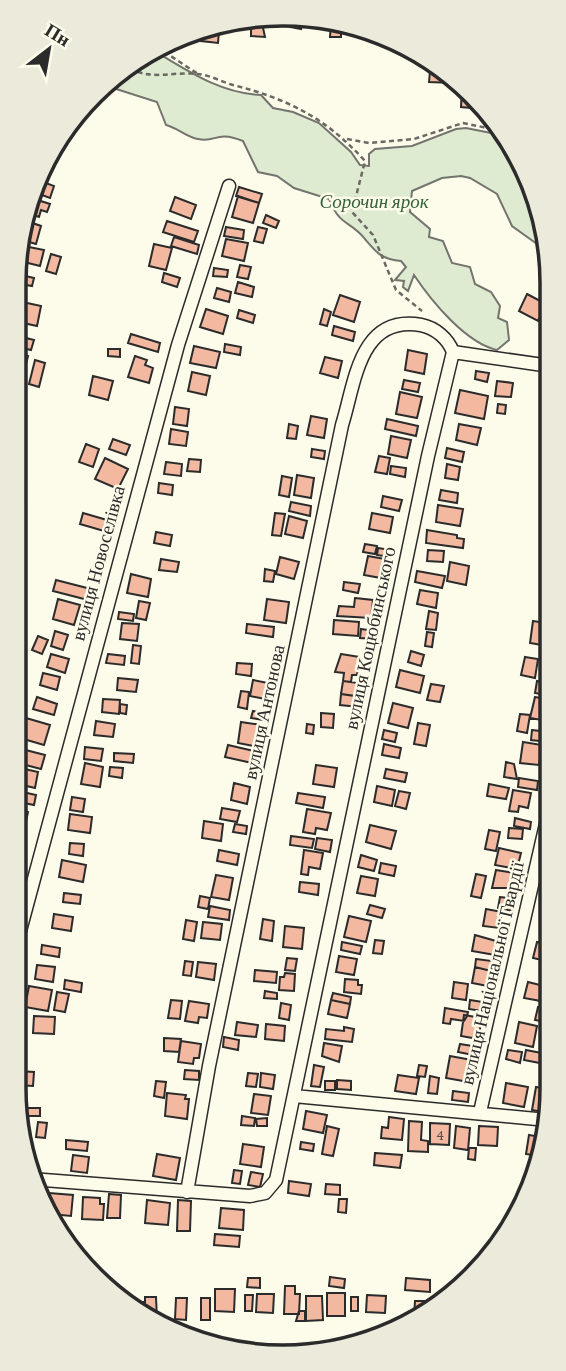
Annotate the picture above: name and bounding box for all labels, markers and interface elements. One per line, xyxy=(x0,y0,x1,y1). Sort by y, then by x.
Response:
north arrow xyxy=(14,14,84,84)
text: Пн xyxy=(41,19,74,51)
park label: Сорочин ярок xyxy=(319,191,430,212)
street label: вулиця Новоселівка xyxy=(67,483,129,643)
street label: вулиця Коцюбинського xyxy=(340,545,400,731)
street label: вулиця Антонова xyxy=(239,642,289,781)
street label: вулиця Національної Гвардії xyxy=(456,859,528,1087)
house number: 4 xyxy=(436,1126,444,1143)

